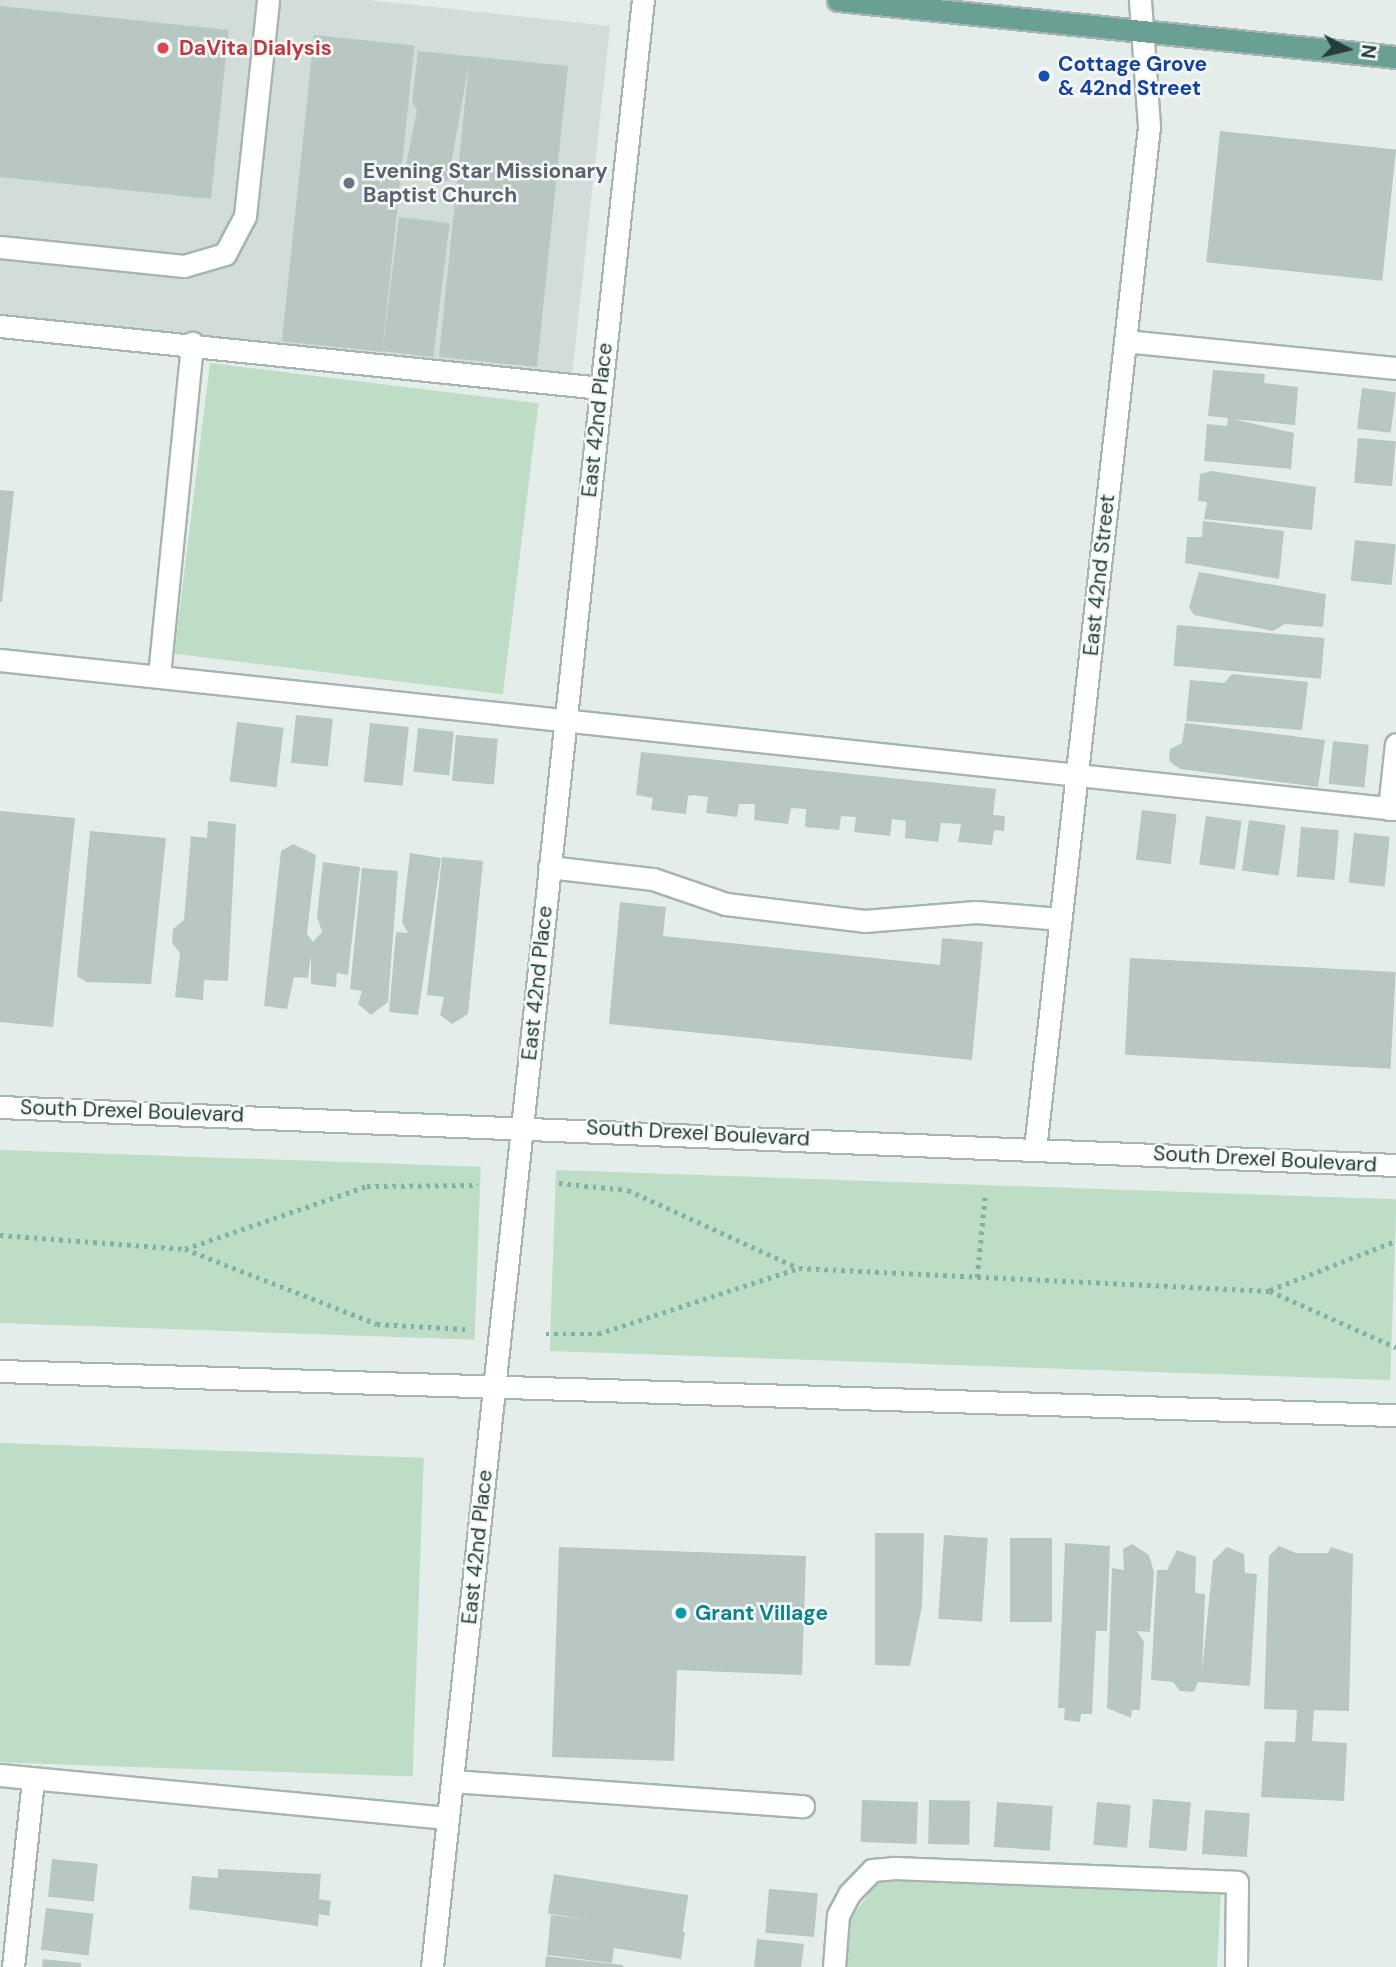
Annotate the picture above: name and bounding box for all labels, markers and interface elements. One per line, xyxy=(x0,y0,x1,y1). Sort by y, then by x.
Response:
north arrow xyxy=(1312,14,1382,84)
place label: DaVita Dialysis xyxy=(179,35,332,61)
marker: DaVita Dialysis xyxy=(153,38,173,58)
text: N xyxy=(1355,43,1382,60)
place label: Cottage Grove & 42nd Street xyxy=(1058,51,1207,101)
marker: Cottage Grove & 42nd Street xyxy=(1036,68,1052,84)
place label: Evening Star Missionary Baptist Church xyxy=(363,158,608,208)
marker: Evening Star Missionary Baptist Church xyxy=(341,175,357,191)
street label: East 42nd Place xyxy=(576,342,618,498)
street label: East 42nd Street xyxy=(1078,493,1120,657)
street label: East 42nd Place xyxy=(516,905,558,1061)
street label: South Drexel Boulevard xyxy=(20,1095,244,1127)
street label: South Drexel Boulevard xyxy=(586,1115,810,1151)
street label: South Drexel Boulevard xyxy=(1153,1141,1377,1177)
street label: East 42nd Place xyxy=(456,1469,498,1625)
place label: Grant Village xyxy=(695,1600,828,1626)
marker: Grant Village xyxy=(673,1605,689,1621)

